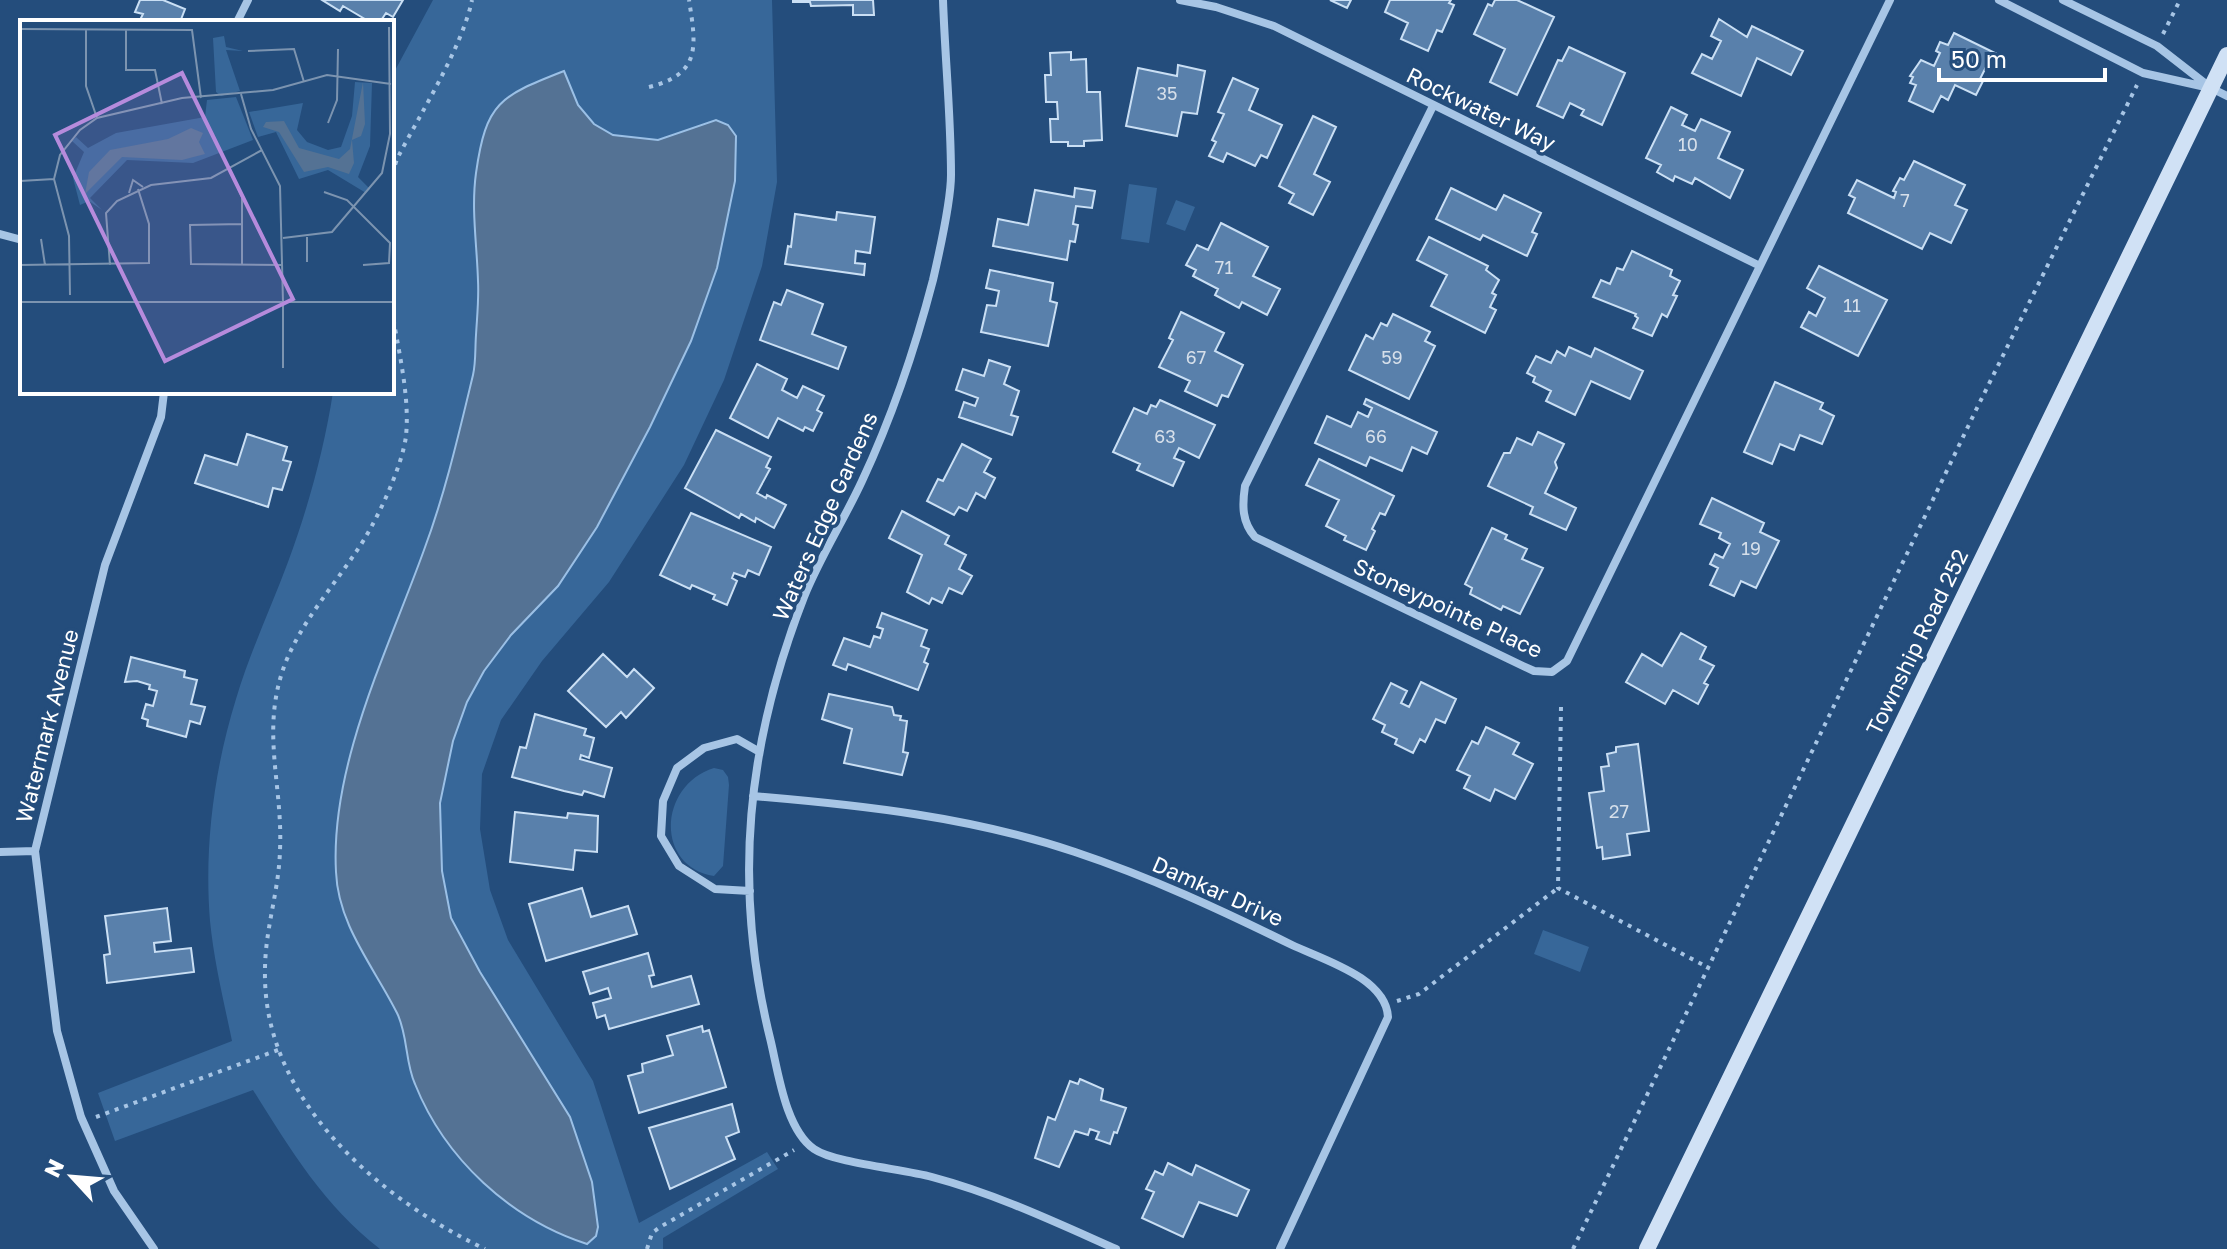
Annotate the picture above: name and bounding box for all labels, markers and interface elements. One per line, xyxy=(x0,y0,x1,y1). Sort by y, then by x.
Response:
inset map xyxy=(20,20,394,394)
scale bar xyxy=(1939,32,2105,82)
text: 50 m xyxy=(1951,44,2007,73)
street label: Rockwater Way xyxy=(1402,61,1560,156)
house number: 35 xyxy=(1157,82,1177,104)
house number: 10 xyxy=(1678,133,1698,155)
house number: 7 xyxy=(1900,189,1910,211)
house number: 71 xyxy=(1215,256,1233,278)
house number: 11 xyxy=(1843,294,1861,316)
house number: 67 xyxy=(1186,346,1206,368)
house number: 59 xyxy=(1381,346,1403,368)
street label: Waters Edge Gardens xyxy=(766,407,883,625)
house number: 63 xyxy=(1154,425,1176,447)
house number: 66 xyxy=(1365,425,1387,447)
house number: 19 xyxy=(1741,537,1761,559)
street label: Township Road 252 xyxy=(1860,544,1973,739)
street label: Stoneypointe Place xyxy=(1349,552,1547,663)
street label: Watermark Avenue xyxy=(9,626,84,826)
house number: 27 xyxy=(1609,800,1629,822)
street label: Damkar Drive xyxy=(1149,850,1288,931)
north arrow xyxy=(32,1137,112,1217)
text: N xyxy=(38,1155,69,1181)

